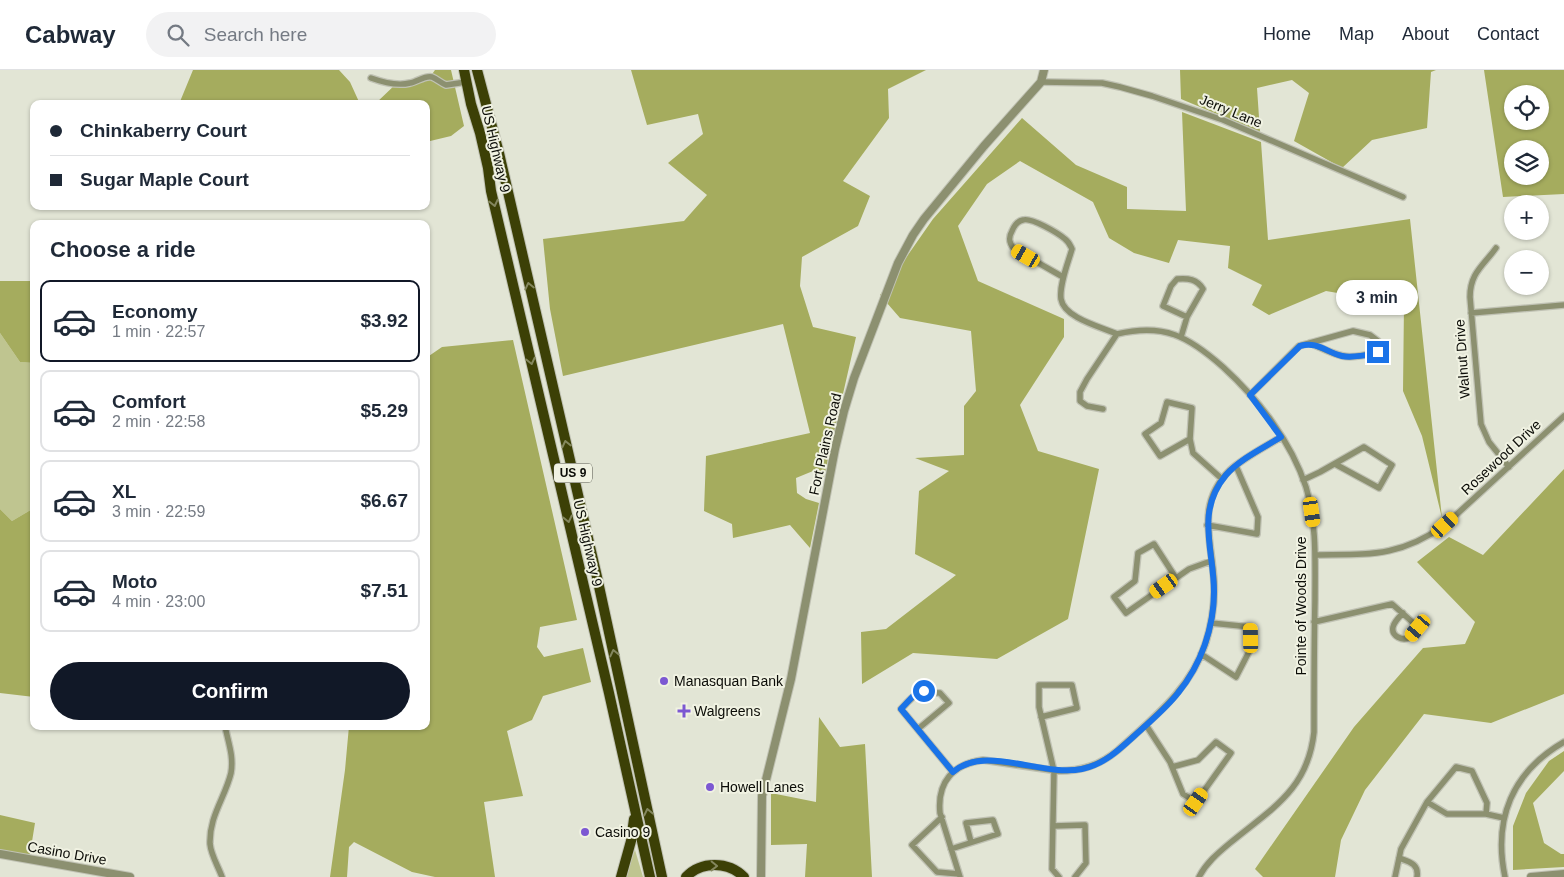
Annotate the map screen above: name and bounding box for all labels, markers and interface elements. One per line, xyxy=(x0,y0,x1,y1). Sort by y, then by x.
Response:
search box xyxy=(146,12,496,57)
text: Cabway xyxy=(25,21,116,48)
icon: search xyxy=(164,21,192,49)
text: Search here xyxy=(204,24,307,45)
text: Home xyxy=(1263,24,1311,44)
text: Map xyxy=(1339,24,1374,44)
text: About xyxy=(1402,24,1449,44)
text: Contact xyxy=(1477,24,1539,44)
map controls xyxy=(1504,85,1549,295)
button: locate xyxy=(1504,85,1549,130)
street label: Jerry Lane xyxy=(1197,91,1265,131)
street label: US Highway 9 xyxy=(478,104,514,194)
text: Chinkaberry Court xyxy=(80,120,247,141)
button: layers xyxy=(1504,140,1549,185)
text: Sugar Maple Court xyxy=(80,169,249,190)
button: + xyxy=(1504,195,1549,240)
one-way arrow xyxy=(488,198,499,207)
text: Choose a ride xyxy=(50,237,195,262)
car xyxy=(1009,242,1042,270)
button: − xyxy=(1504,250,1549,295)
callout: 3 min xyxy=(1337,280,1419,314)
one-way arrow xyxy=(524,281,535,290)
text: 3 min xyxy=(1356,289,1398,306)
icon: car xyxy=(52,299,97,344)
text: Economy xyxy=(112,301,198,322)
text: $3.92 xyxy=(360,310,408,331)
street label: Walnut Drive xyxy=(1451,319,1473,399)
text: 1 min · 22:57 xyxy=(112,323,205,340)
route end xyxy=(1367,341,1389,363)
one-way arrow xyxy=(525,356,536,365)
icon: car xyxy=(52,389,97,434)
text: Comfort xyxy=(112,391,186,412)
street label: Fort Plains Road xyxy=(805,391,845,497)
text: $5.29 xyxy=(360,400,408,421)
text: 2 min · 22:58 xyxy=(112,413,205,430)
street label: Rosewood Drive xyxy=(1458,416,1544,498)
one-way arrow xyxy=(561,439,572,448)
road number: US 9 xyxy=(554,463,592,482)
icon: car xyxy=(52,479,97,524)
text: XL xyxy=(112,481,136,502)
text: $6.67 xyxy=(360,490,408,511)
car xyxy=(1302,496,1321,528)
street label: US Highway 9 xyxy=(570,498,606,588)
text: 3 min · 22:59 xyxy=(112,503,205,520)
car xyxy=(1428,509,1461,541)
one-way arrow xyxy=(562,515,573,524)
street label: Pointe of Woods Drive xyxy=(1293,536,1309,676)
icon: car xyxy=(52,569,97,614)
text: Moto xyxy=(112,571,157,592)
car xyxy=(1147,571,1180,601)
text: $7.51 xyxy=(360,580,408,601)
text: 4 min · 23:00 xyxy=(112,593,205,610)
car xyxy=(1402,612,1433,644)
car xyxy=(1243,623,1258,653)
one-way arrow xyxy=(609,649,620,658)
button: Confirm xyxy=(50,662,410,720)
place label: Manasquan Bank xyxy=(674,673,784,689)
marker: Manasquan Bank xyxy=(658,675,670,687)
route start xyxy=(913,680,935,702)
place label: Walgreens xyxy=(694,703,760,719)
marker: Walgreens xyxy=(678,705,690,717)
place label: Howell Lanes xyxy=(720,779,804,795)
marker: Howell Lanes xyxy=(704,781,716,793)
car xyxy=(1181,785,1210,819)
one-way arrow xyxy=(643,808,654,817)
place label: Casino 9 xyxy=(595,824,650,840)
marker: Casino 9 xyxy=(579,826,591,838)
street label: Casino Drive xyxy=(26,838,108,868)
one-way arrow xyxy=(711,861,719,871)

